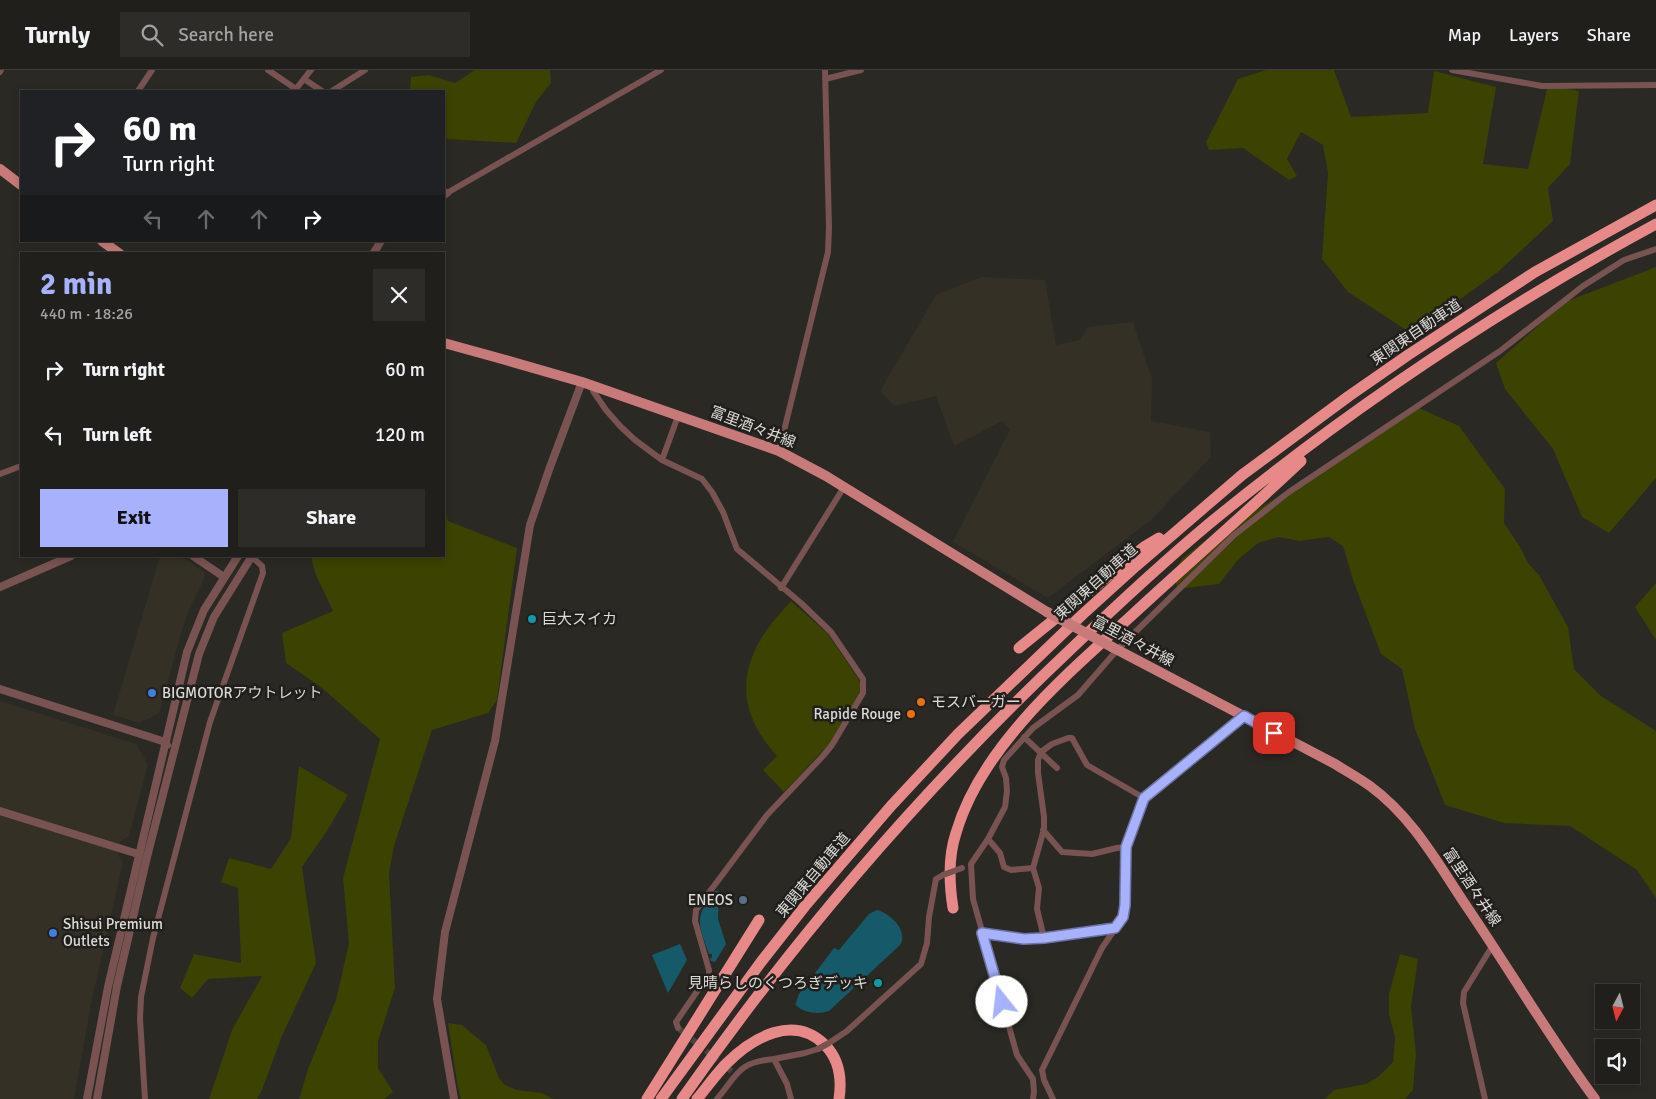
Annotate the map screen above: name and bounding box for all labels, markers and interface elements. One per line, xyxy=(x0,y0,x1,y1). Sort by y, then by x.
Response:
search box xyxy=(120,12,470,57)
text: Turnly xyxy=(25,20,90,50)
icon: search xyxy=(138,21,166,49)
text: Search here xyxy=(178,23,274,47)
text: Map xyxy=(1448,24,1481,46)
text: Layers xyxy=(1509,24,1559,46)
text: Share xyxy=(1587,24,1631,46)
text: 60 m xyxy=(123,107,197,150)
icon: right xyxy=(40,110,105,175)
text: Turn right xyxy=(123,150,215,177)
icon: left xyxy=(139,205,167,233)
icon: ahead xyxy=(192,205,220,233)
icon: ahead xyxy=(245,205,273,233)
icon: right xyxy=(298,205,326,233)
text: 2 min xyxy=(40,266,112,303)
button: close xyxy=(373,269,425,321)
street label: 東関東自動車道 xyxy=(1367,295,1465,369)
text: 440 m · 18:26 xyxy=(40,304,133,324)
icon: right xyxy=(40,356,68,384)
text: Turn right xyxy=(83,358,165,382)
text: 60 m xyxy=(385,358,425,382)
street label: 富里酒々井線 xyxy=(708,402,798,452)
icon: left xyxy=(40,421,68,449)
text: Turn left xyxy=(83,423,152,447)
text: 120 m xyxy=(375,423,425,447)
button: Exit xyxy=(40,489,228,547)
button: Share xyxy=(238,489,425,547)
street label: 東関東自動車道 xyxy=(1051,540,1141,624)
place label: 巨大スイカ xyxy=(542,610,617,628)
street label: 富里酒々井線 xyxy=(1089,612,1177,670)
marker: 巨大スイカ xyxy=(526,613,538,625)
place label: BIGMOTORアウトレット xyxy=(162,684,323,702)
marker: BIGMOTORアウトレット xyxy=(146,687,158,699)
place label: モスバーガー xyxy=(931,693,1021,711)
marker: モスバーガー xyxy=(915,696,927,708)
place label: Rapide Rouge xyxy=(813,705,901,723)
marker: Rapide Rouge xyxy=(905,708,917,720)
pin xyxy=(1253,712,1295,754)
icon: arrive xyxy=(1260,719,1288,747)
street label: 東関東自動車道 xyxy=(772,829,854,921)
street label: 富里酒々井線 xyxy=(1439,845,1505,929)
place label: ENEOS xyxy=(688,891,733,909)
marker: ENEOS xyxy=(737,894,749,906)
place label: Shisui Premium Outlets xyxy=(63,915,163,950)
marker: Shisui Premium Outlets xyxy=(47,927,59,939)
place label: 見晴らしのくつろぎデッキ xyxy=(688,974,868,992)
position arrow xyxy=(975,975,1027,1027)
marker: 見晴らしのくつろぎデッキ xyxy=(872,977,884,989)
north arrow xyxy=(1595,984,1640,1029)
map controls xyxy=(1595,984,1640,1084)
button: sound xyxy=(1595,1039,1640,1084)

